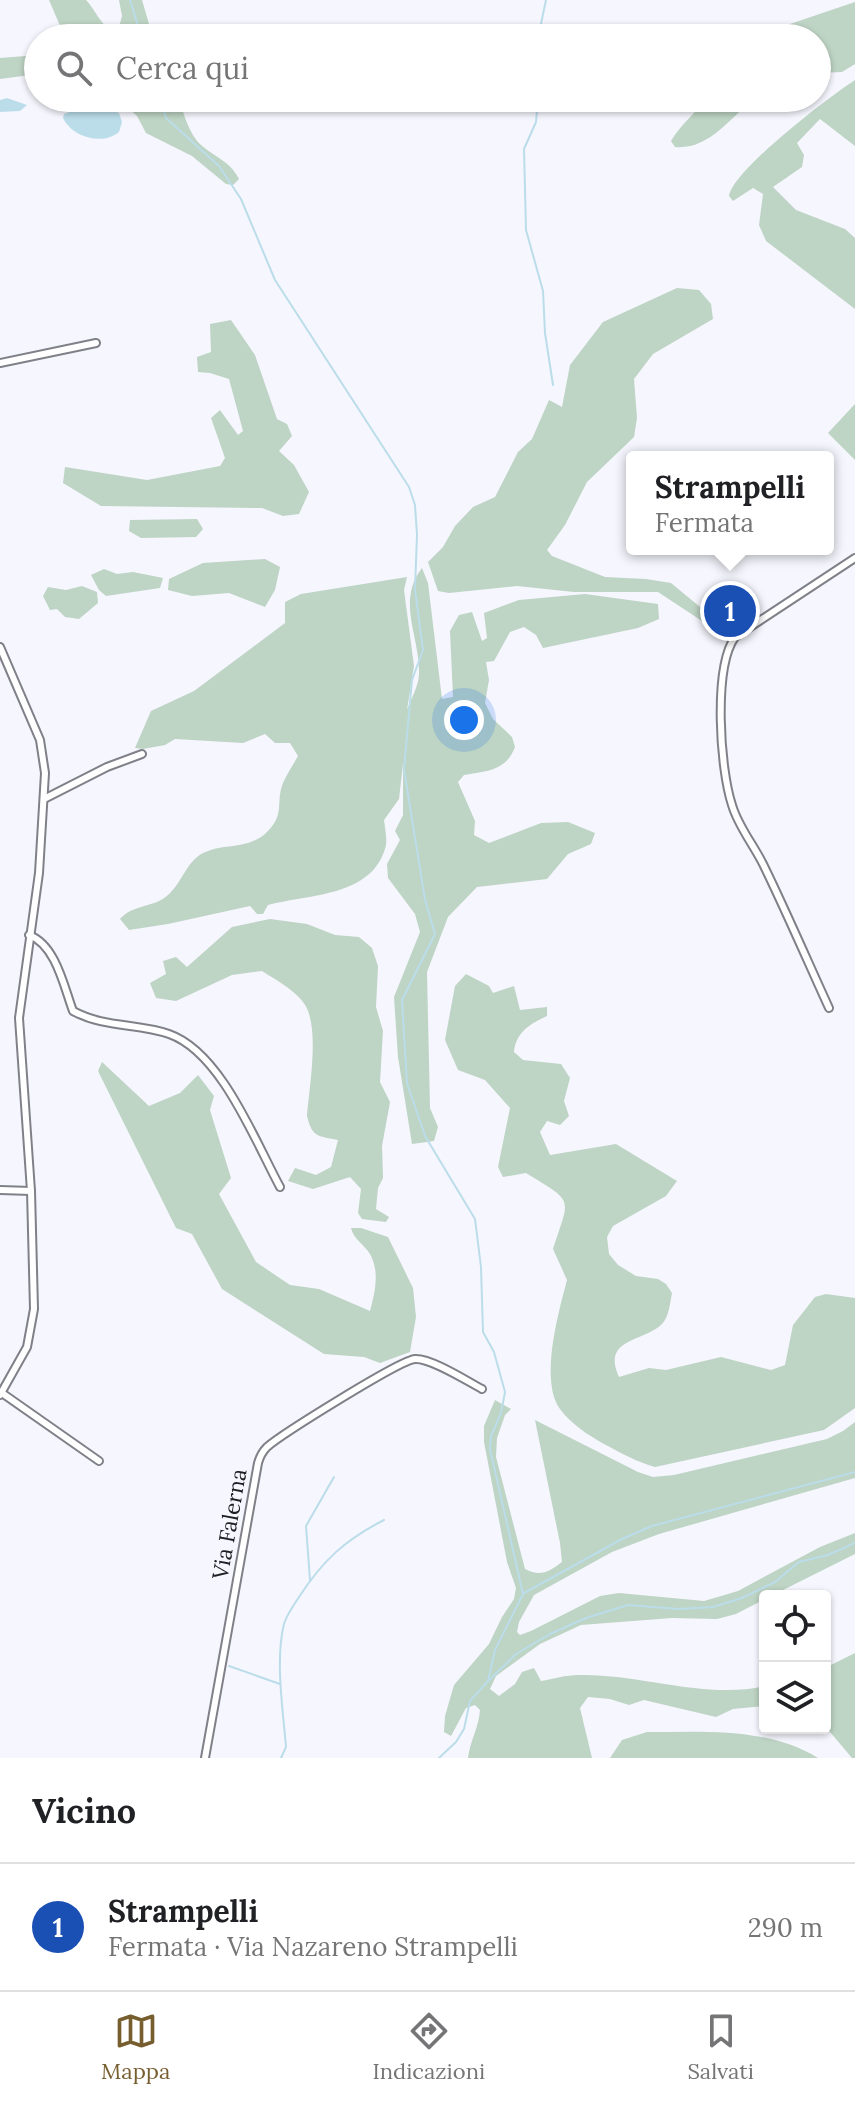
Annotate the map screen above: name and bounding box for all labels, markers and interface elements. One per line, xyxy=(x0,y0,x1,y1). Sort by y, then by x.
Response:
search box xyxy=(24,24,831,112)
icon: search xyxy=(52,46,96,90)
text: Cerca qui xyxy=(116,49,249,87)
popup xyxy=(626,451,834,555)
text: Strampelli xyxy=(655,468,805,506)
text: Fermata xyxy=(655,506,754,539)
pin: 1 xyxy=(704,581,756,641)
your location xyxy=(444,700,484,740)
street label: Via Falerna xyxy=(205,1466,253,1583)
map controls xyxy=(759,1590,831,1734)
button: locate xyxy=(759,1590,831,1662)
button: layers xyxy=(759,1662,831,1734)
text: Vicino xyxy=(32,1789,136,1832)
text: Strampelli xyxy=(108,1892,258,1930)
text: 1 xyxy=(53,1911,63,1944)
text: 290 m xyxy=(748,1911,823,1944)
text: Fermata · Via Nazareno Strampelli xyxy=(108,1930,518,1963)
tab: Mappa xyxy=(101,2009,170,2085)
tab: Indicazioni xyxy=(372,2009,485,2085)
tab: Salvati xyxy=(687,2009,754,2085)

